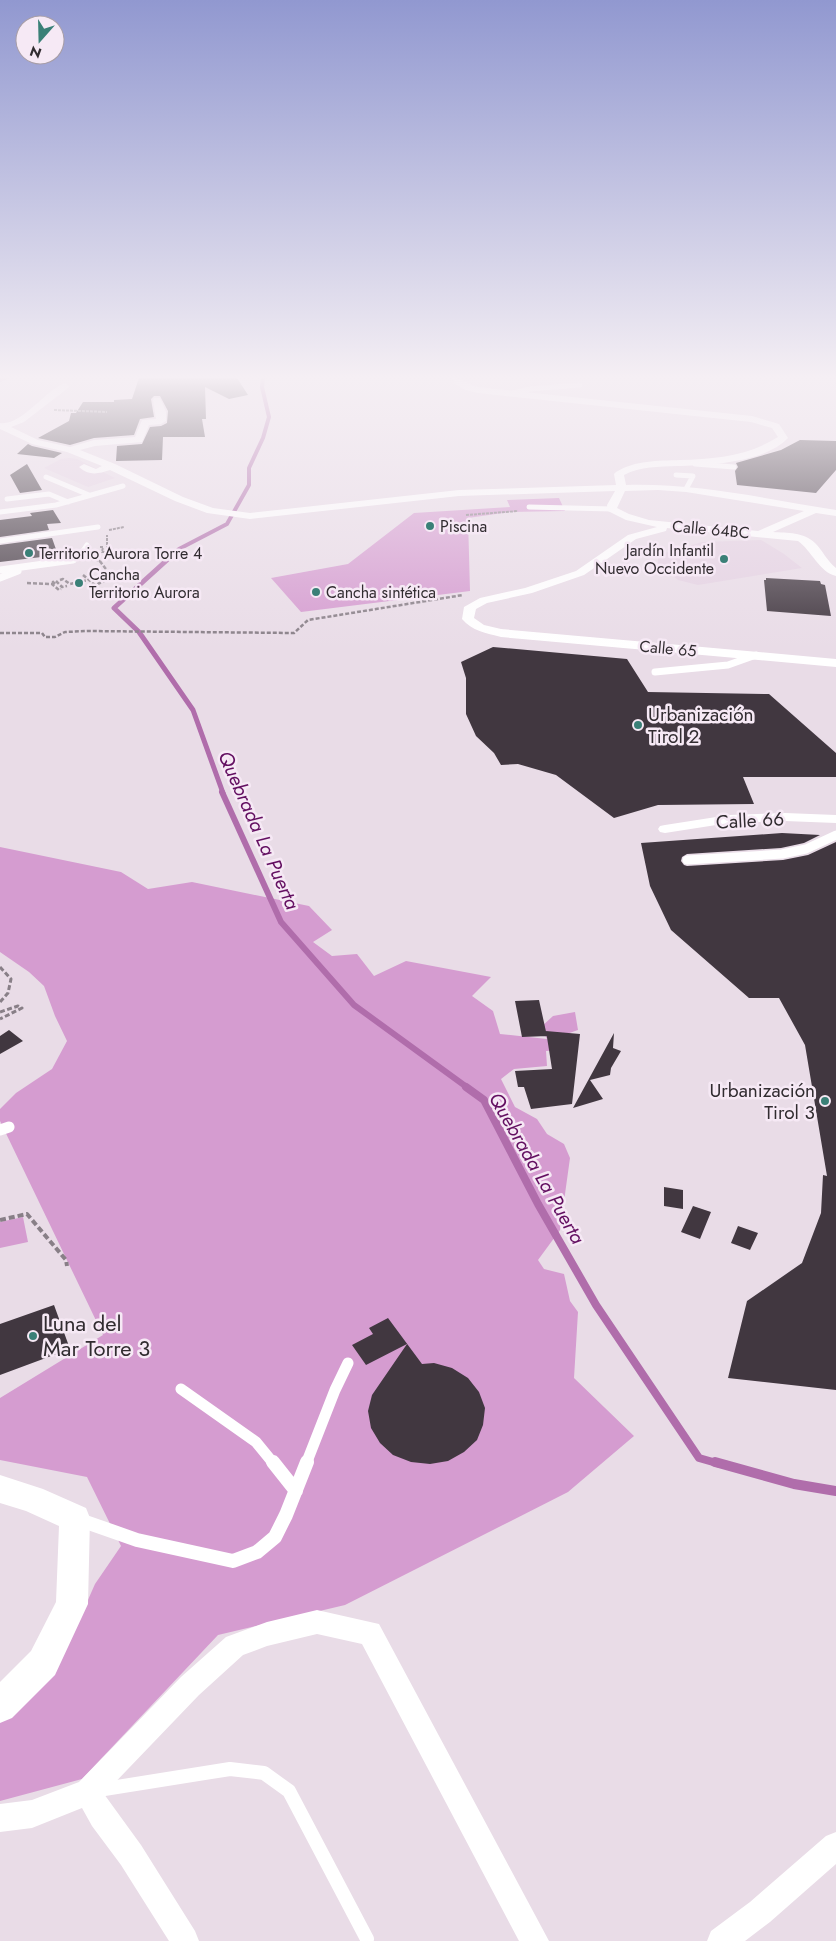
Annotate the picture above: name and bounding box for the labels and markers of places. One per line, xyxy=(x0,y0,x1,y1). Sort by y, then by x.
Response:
place label: Piscina xyxy=(440,515,487,538)
marker: Piscina xyxy=(424,520,436,532)
place label: Jardín Infantil Nuevo Occidente xyxy=(595,539,714,580)
place label: Territorio Aurora Torre 4 xyxy=(39,542,202,565)
marker: Territorio Aurora Torre 4 xyxy=(23,547,35,559)
marker: Jardín Infantil Nuevo Occidente xyxy=(718,553,730,565)
place label: Cancha Territorio Aurora xyxy=(89,563,200,604)
marker: Cancha Territorio Aurora xyxy=(73,577,85,589)
place label: Cancha sintética xyxy=(326,581,436,604)
marker: Cancha sintética xyxy=(310,586,322,598)
place label: Urbanización Tirol 2 xyxy=(648,701,754,750)
marker: Urbanización Tirol 2 xyxy=(632,719,644,731)
place label: Urbanización Tirol 3 xyxy=(709,1077,815,1126)
marker: Urbanización Tirol 3 xyxy=(819,1095,831,1107)
place label: Luna del Mar Torre 3 xyxy=(43,1307,150,1364)
marker: Luna del Mar Torre 3 xyxy=(27,1330,39,1342)

